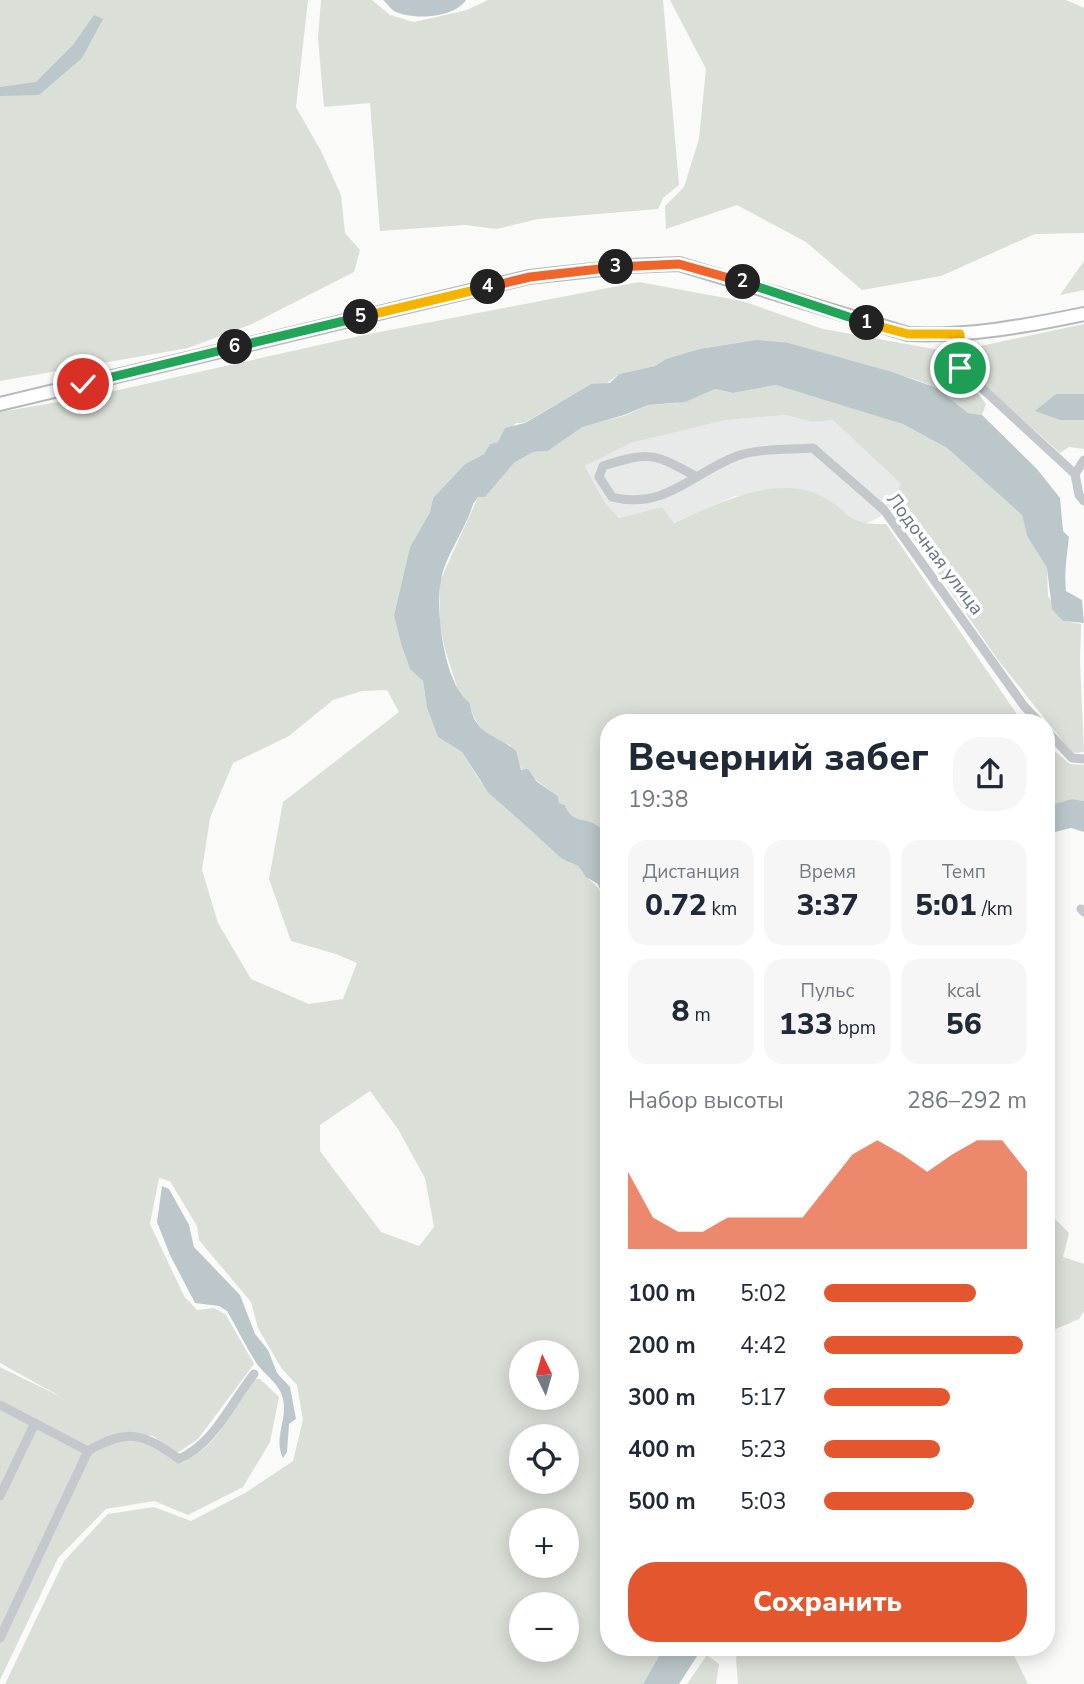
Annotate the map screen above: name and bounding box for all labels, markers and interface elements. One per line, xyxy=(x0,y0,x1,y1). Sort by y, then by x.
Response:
pin: 3 xyxy=(598,250,634,284)
text: 3 xyxy=(610,253,621,279)
pin: 2 xyxy=(726,264,760,300)
text: 2 xyxy=(737,268,748,294)
pin: 4 xyxy=(470,270,505,304)
text: 4 xyxy=(482,273,493,299)
pin: 5 xyxy=(344,300,378,334)
text: 5 xyxy=(355,303,366,329)
pin: 1 xyxy=(850,306,884,340)
text: 1 xyxy=(861,309,872,335)
pin: 6 xyxy=(218,330,252,364)
text: 6 xyxy=(229,333,240,359)
pin xyxy=(930,338,990,398)
icon: arrive xyxy=(941,349,979,387)
pin xyxy=(53,354,113,414)
icon: check xyxy=(64,365,102,403)
street label: Лодочная улица xyxy=(880,488,990,620)
text: Вечерний забег xyxy=(628,732,929,783)
button: share xyxy=(953,737,1027,811)
text: 19:38 xyxy=(628,784,688,815)
text: Дистанция xyxy=(642,859,740,885)
text: Время xyxy=(799,859,856,885)
text: Темп xyxy=(942,859,986,885)
text: 0.72 xyxy=(645,885,707,926)
text: 3:37 xyxy=(797,885,858,926)
text: 5:01 xyxy=(915,885,977,926)
text: km xyxy=(707,896,737,922)
text: /km xyxy=(977,896,1013,922)
text: Пульс xyxy=(801,978,854,1004)
text: kcal xyxy=(947,978,981,1004)
text: 8 xyxy=(672,991,690,1032)
text: m xyxy=(690,1002,711,1028)
text: 133 xyxy=(779,1004,833,1045)
text: 56 xyxy=(946,1004,982,1045)
text: bpm xyxy=(833,1015,876,1041)
text: Набор высоты xyxy=(628,1085,784,1116)
text: 286–292 m xyxy=(907,1085,1027,1116)
text: 100 m xyxy=(628,1278,696,1309)
text: 5:02 xyxy=(740,1278,787,1309)
text: 200 m xyxy=(628,1330,696,1361)
text: 4:42 xyxy=(740,1330,787,1361)
north arrow xyxy=(509,1340,579,1410)
map controls xyxy=(509,1340,579,1662)
text: 300 m xyxy=(628,1382,696,1413)
text: 5:17 xyxy=(740,1382,787,1413)
button: locate xyxy=(509,1424,579,1494)
text: 400 m xyxy=(628,1434,696,1465)
text: 5:23 xyxy=(740,1434,787,1465)
text: 500 m xyxy=(628,1486,696,1517)
text: 5:03 xyxy=(740,1486,787,1517)
button: + xyxy=(509,1508,579,1578)
button: Сохранить xyxy=(628,1562,1027,1642)
button: − xyxy=(509,1592,579,1662)

